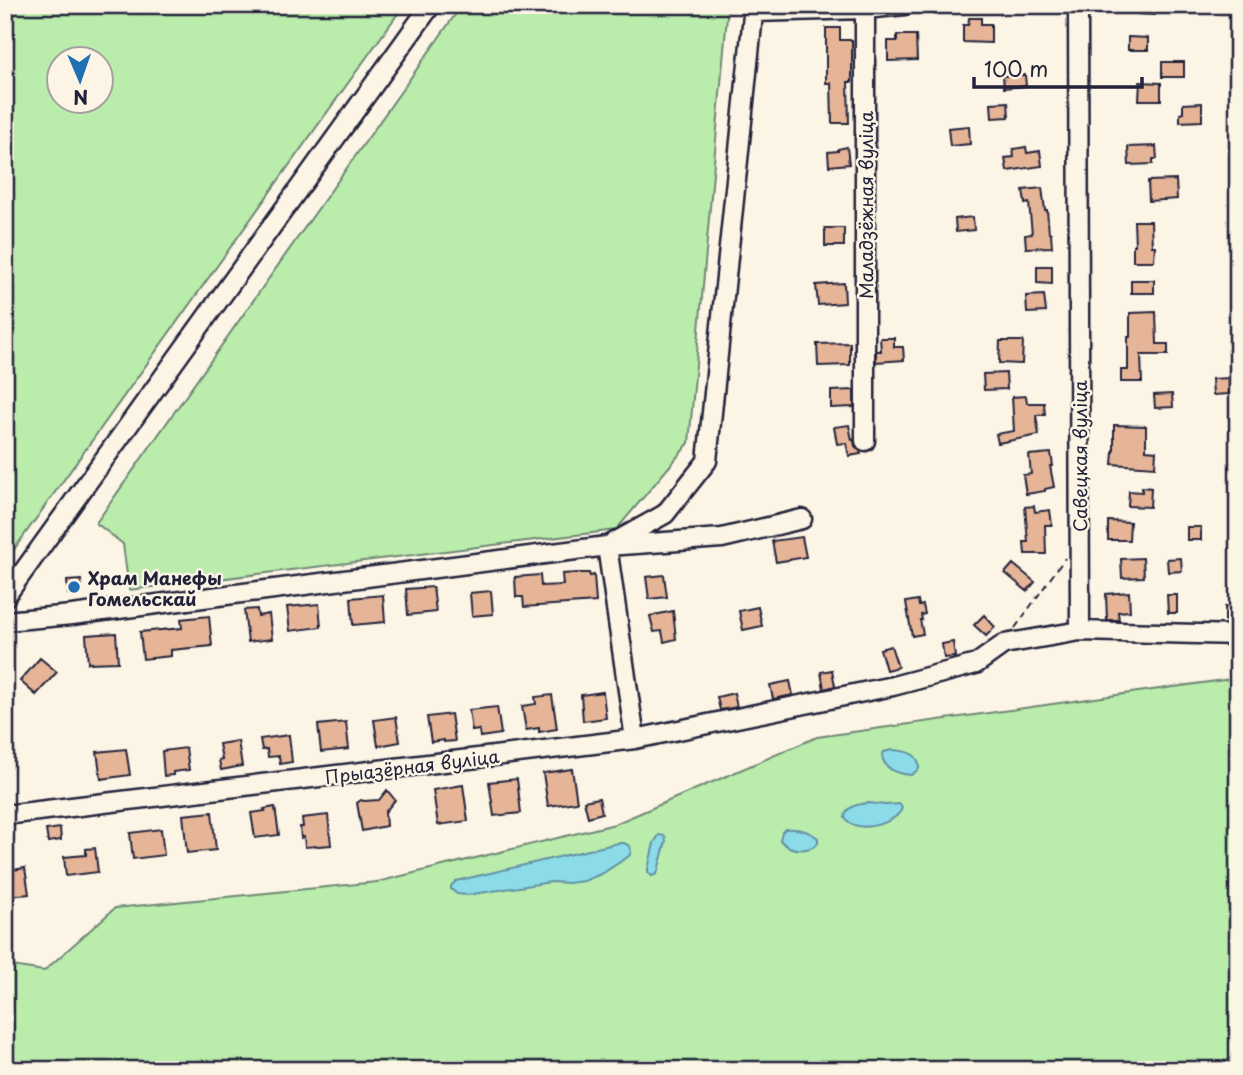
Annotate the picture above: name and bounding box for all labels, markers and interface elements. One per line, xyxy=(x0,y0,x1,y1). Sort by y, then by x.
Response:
north arrow xyxy=(46,46,116,116)
scale bar xyxy=(974,46,1142,90)
text: 100 m xyxy=(984,52,1048,84)
text: N xyxy=(73,84,89,112)
street label: Маладзёжная вуліца xyxy=(852,111,879,299)
street label: Савецкая вуліца xyxy=(1066,380,1093,532)
place label: Храм Манефы Гомельскай xyxy=(88,564,222,612)
marker: Храм Манефы Гомельскай xyxy=(66,579,82,595)
street label: Прыазёрная вуліца xyxy=(323,742,501,790)

